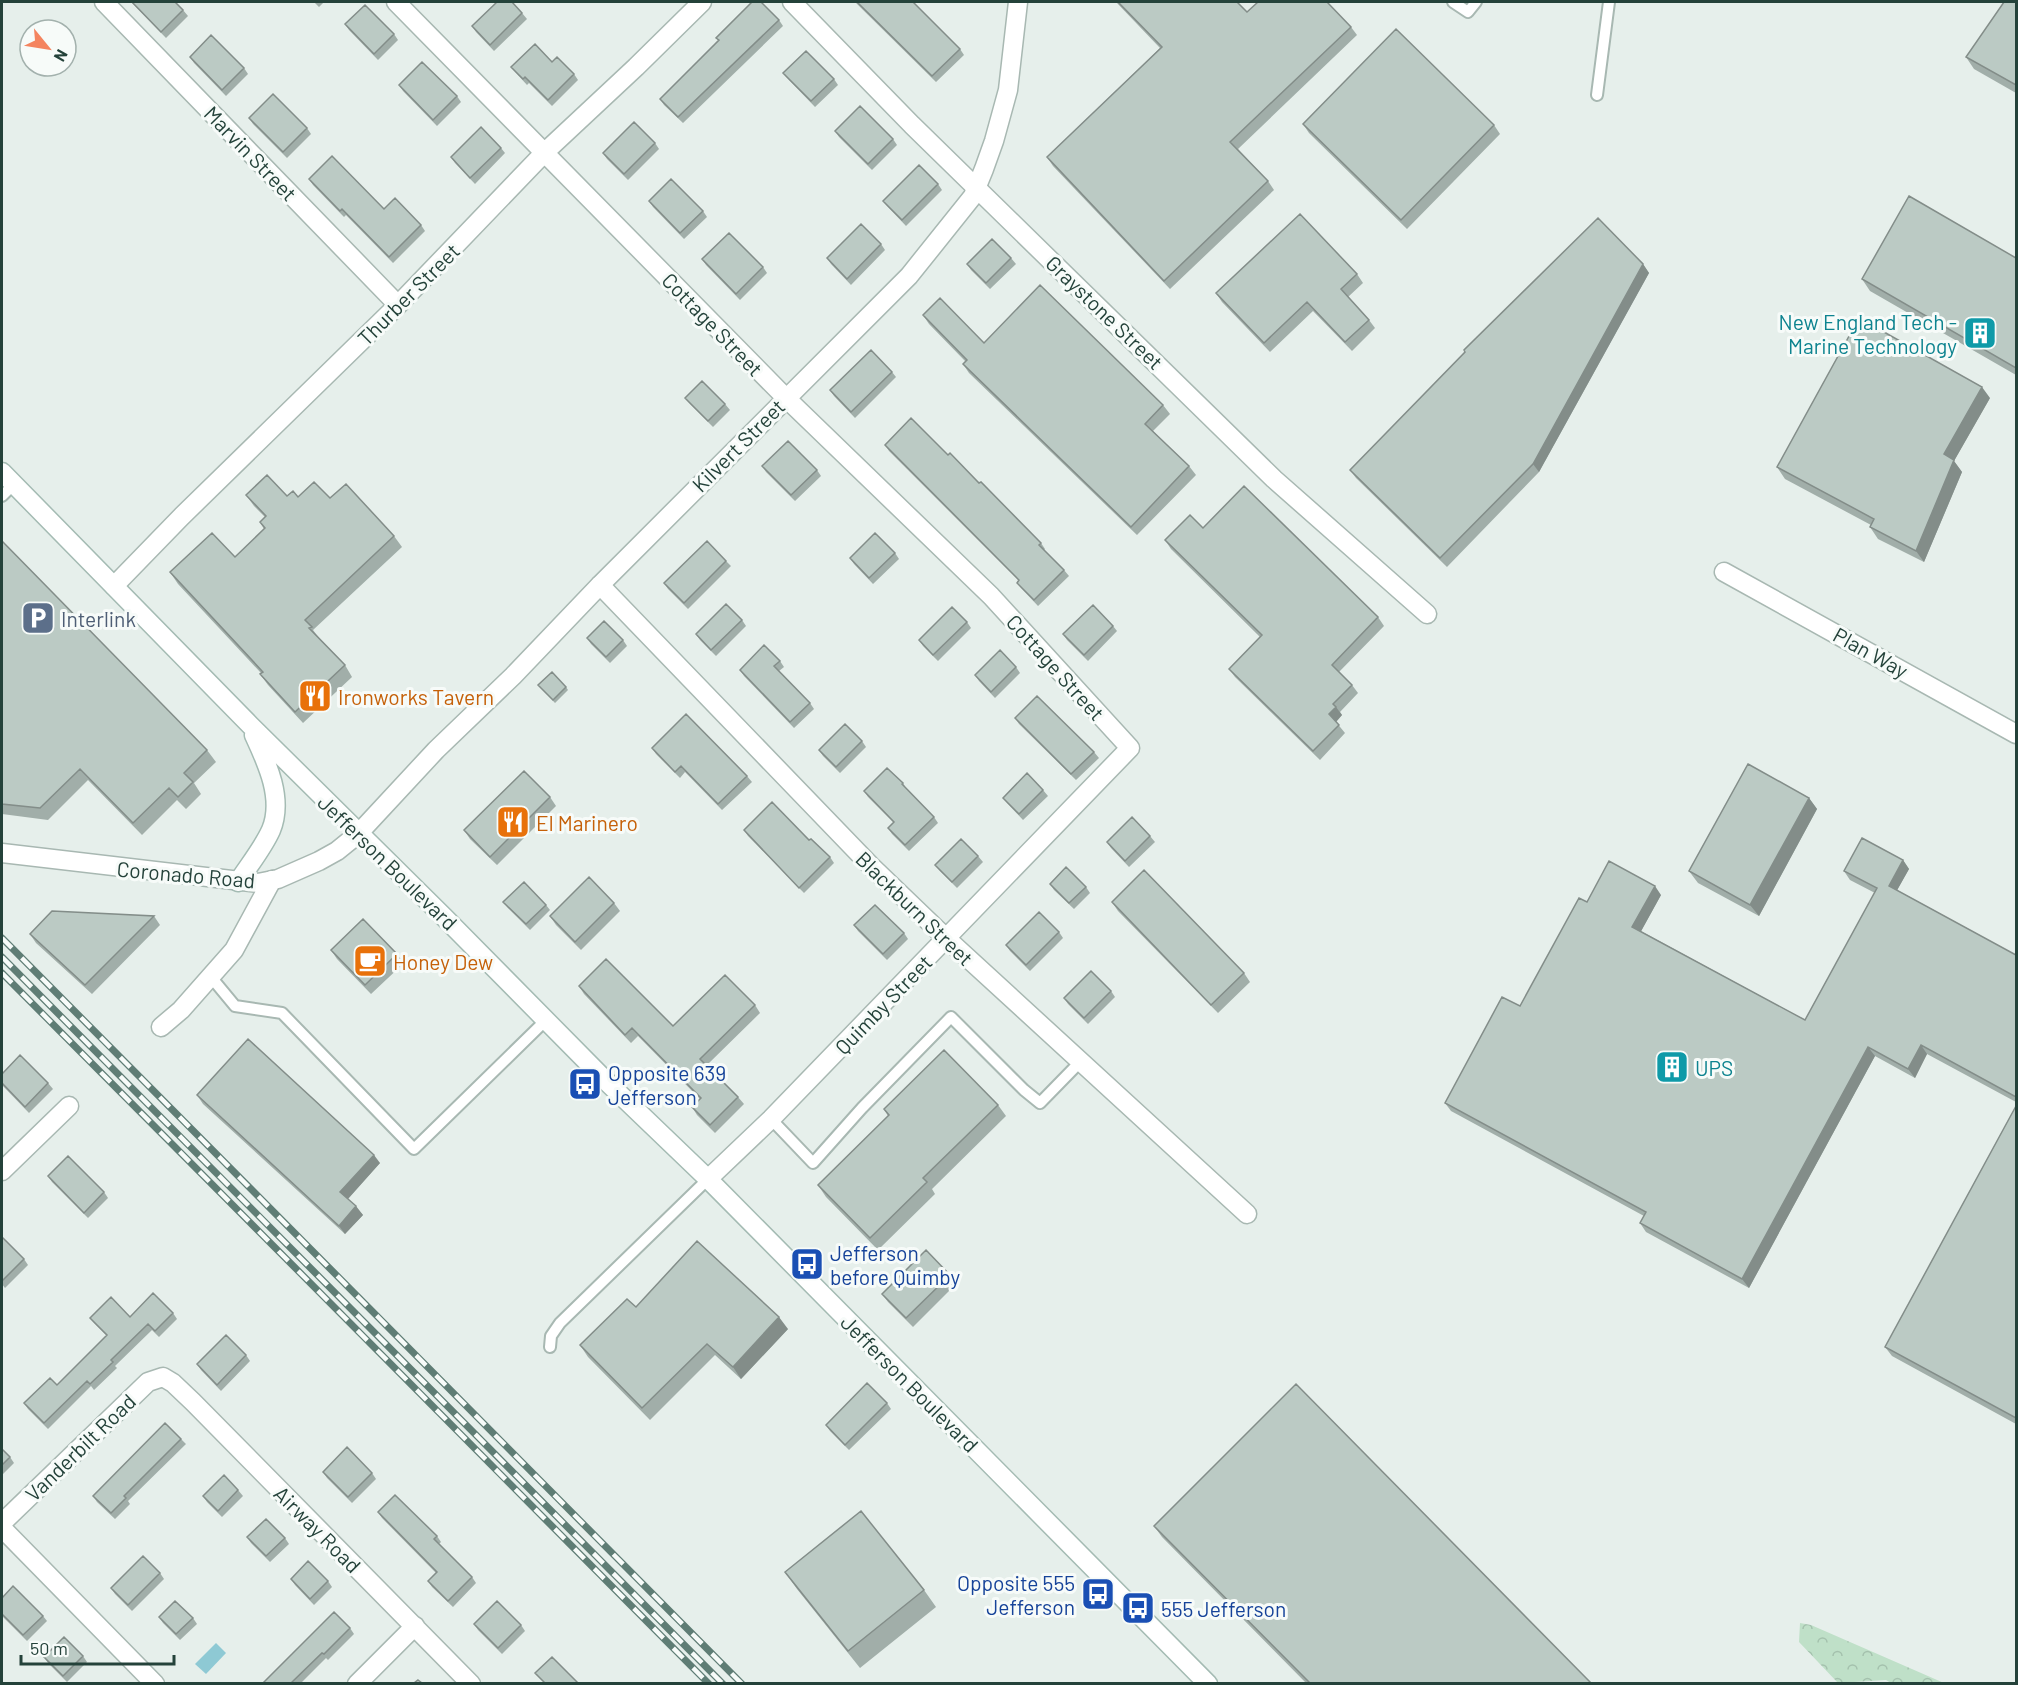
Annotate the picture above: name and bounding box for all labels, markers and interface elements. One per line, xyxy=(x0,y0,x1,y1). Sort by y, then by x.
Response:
north arrow xyxy=(18,18,78,78)
text: N xyxy=(51,46,72,65)
street label: Marvin Street xyxy=(200,100,302,206)
street label: Thurber Street xyxy=(352,238,464,350)
street label: Graystone Street xyxy=(1041,250,1169,374)
street label: Cottage Street xyxy=(657,267,769,381)
place label: New England Tech - Marine Technology xyxy=(1779,309,1957,358)
building icon: New England Tech - Marine Technology xyxy=(1962,315,1998,351)
street label: Kilvert Street xyxy=(686,393,790,497)
parking icon: Interlink xyxy=(20,600,56,636)
place label: Interlink xyxy=(61,606,136,631)
street label: Cottage Street xyxy=(1002,609,1110,725)
street label: Plan Way xyxy=(1829,621,1913,683)
restaurant icon: Ironworks Tavern xyxy=(297,678,333,714)
place label: Ironworks Tavern xyxy=(338,684,494,709)
street label: Jefferson Boulevard xyxy=(313,789,463,935)
restaurant icon: El Marinero xyxy=(495,804,531,840)
place label: El Marinero xyxy=(536,810,638,835)
street label: Blackburn Street xyxy=(851,846,979,970)
street label: Coronado Road xyxy=(116,856,256,892)
cafe icon: Honey Dew xyxy=(352,943,388,979)
place label: Honey Dew xyxy=(393,949,493,974)
street label: Quimby Street xyxy=(829,949,937,1059)
building icon: UPS xyxy=(1654,1049,1690,1085)
place label: UPS xyxy=(1695,1055,1733,1080)
place label: Opposite 639 Jefferson xyxy=(608,1060,726,1109)
bus stop icon: Opposite 639 Jefferson xyxy=(567,1066,603,1102)
place label: Jefferson before Quimby xyxy=(830,1240,961,1289)
bus stop icon: Jefferson before Quimby xyxy=(789,1246,825,1282)
street label: Jefferson Boulevard xyxy=(836,1309,984,1457)
street label: Vanderbilt Road xyxy=(20,1388,140,1506)
street label: Airway Road xyxy=(270,1481,366,1577)
place label: Opposite 555 Jefferson xyxy=(957,1570,1075,1619)
bus stop icon: Opposite 555 Jefferson xyxy=(1080,1576,1116,1612)
bus stop icon: 555 Jefferson xyxy=(1120,1590,1156,1626)
place label: 555 Jefferson xyxy=(1161,1596,1286,1621)
scale bar xyxy=(21,1628,174,1666)
text: 50 m xyxy=(30,1637,68,1659)

